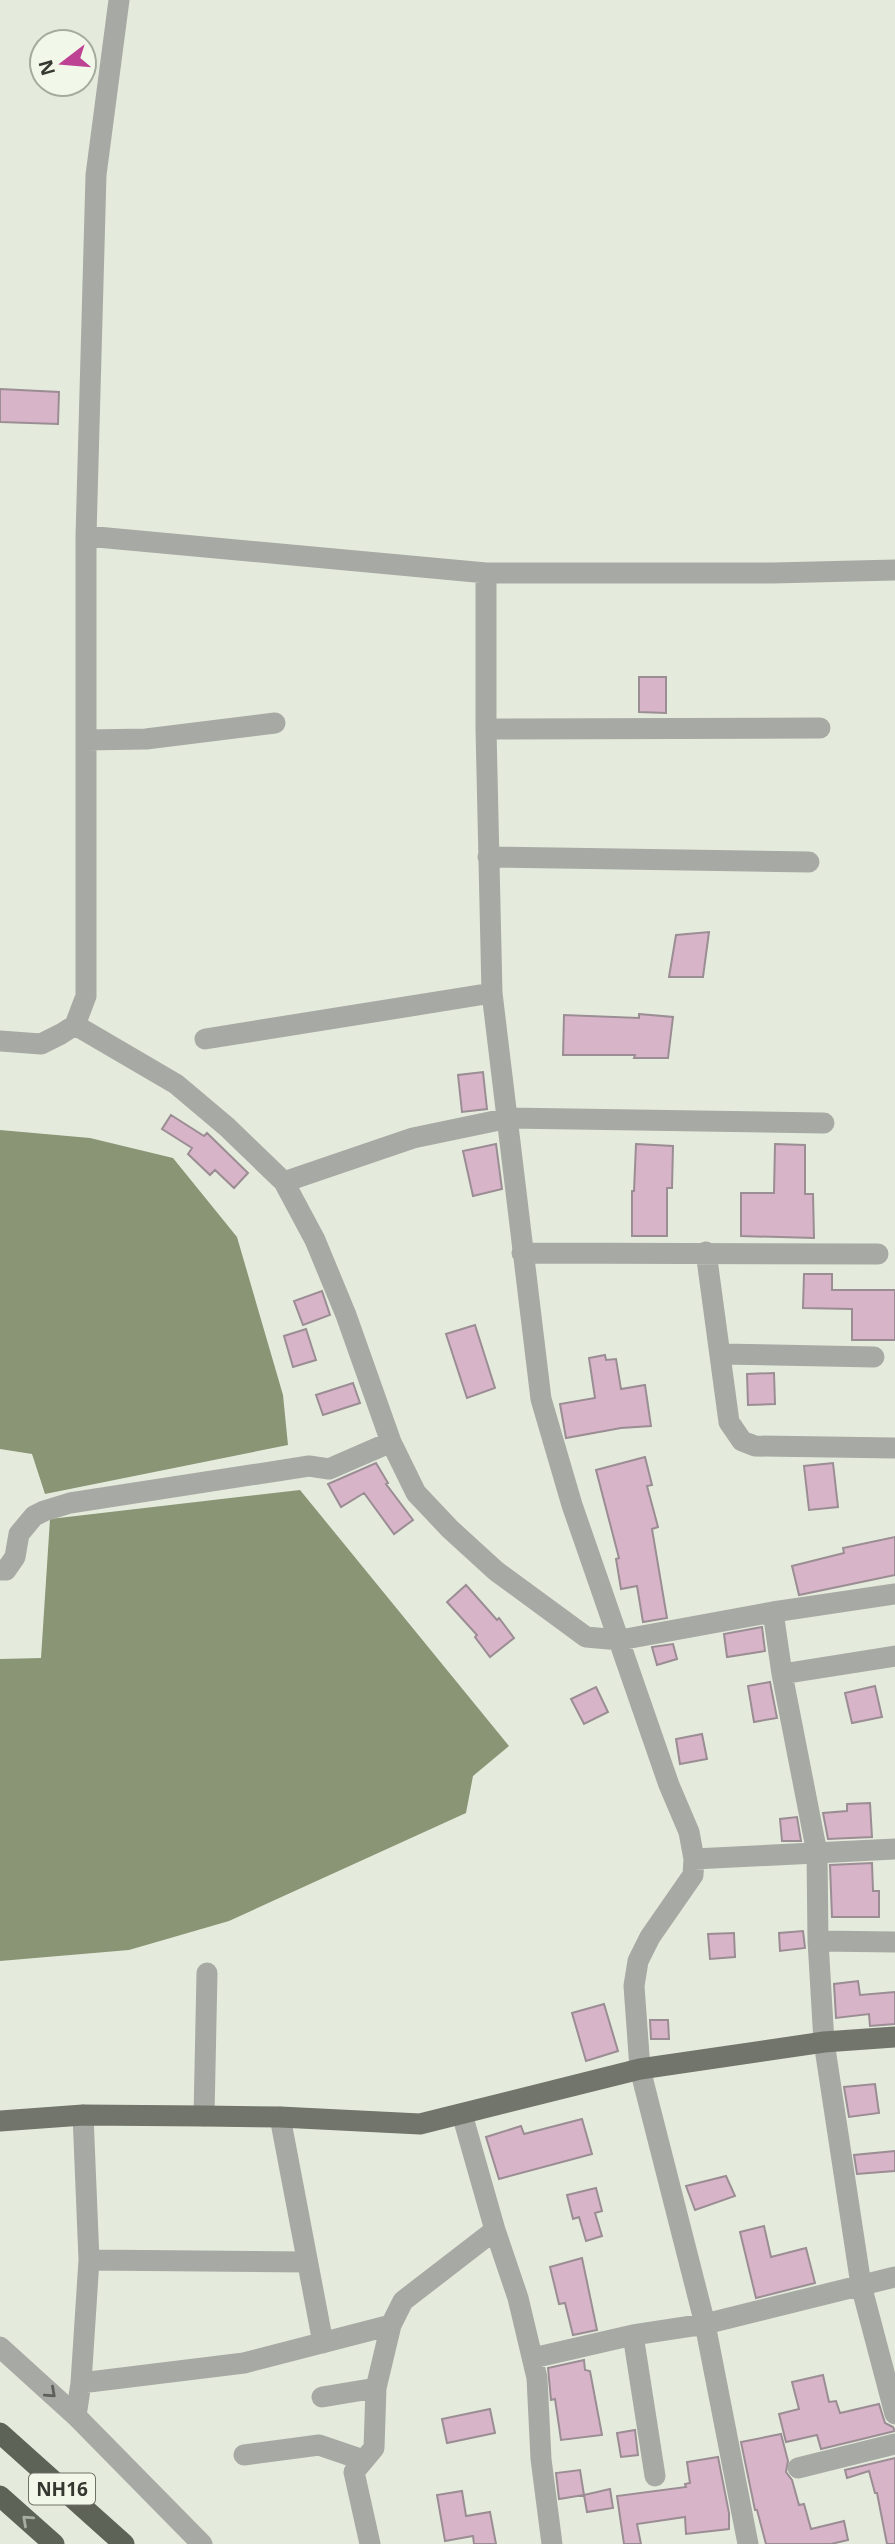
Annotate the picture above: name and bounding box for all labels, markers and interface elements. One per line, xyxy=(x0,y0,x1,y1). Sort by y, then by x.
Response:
north arrow xyxy=(28,28,98,98)
text: N xyxy=(32,57,61,79)
one-way arrow xyxy=(43,2385,56,2397)
road number: NH16 xyxy=(29,2474,95,2504)
one-way arrow xyxy=(22,2516,35,2528)

